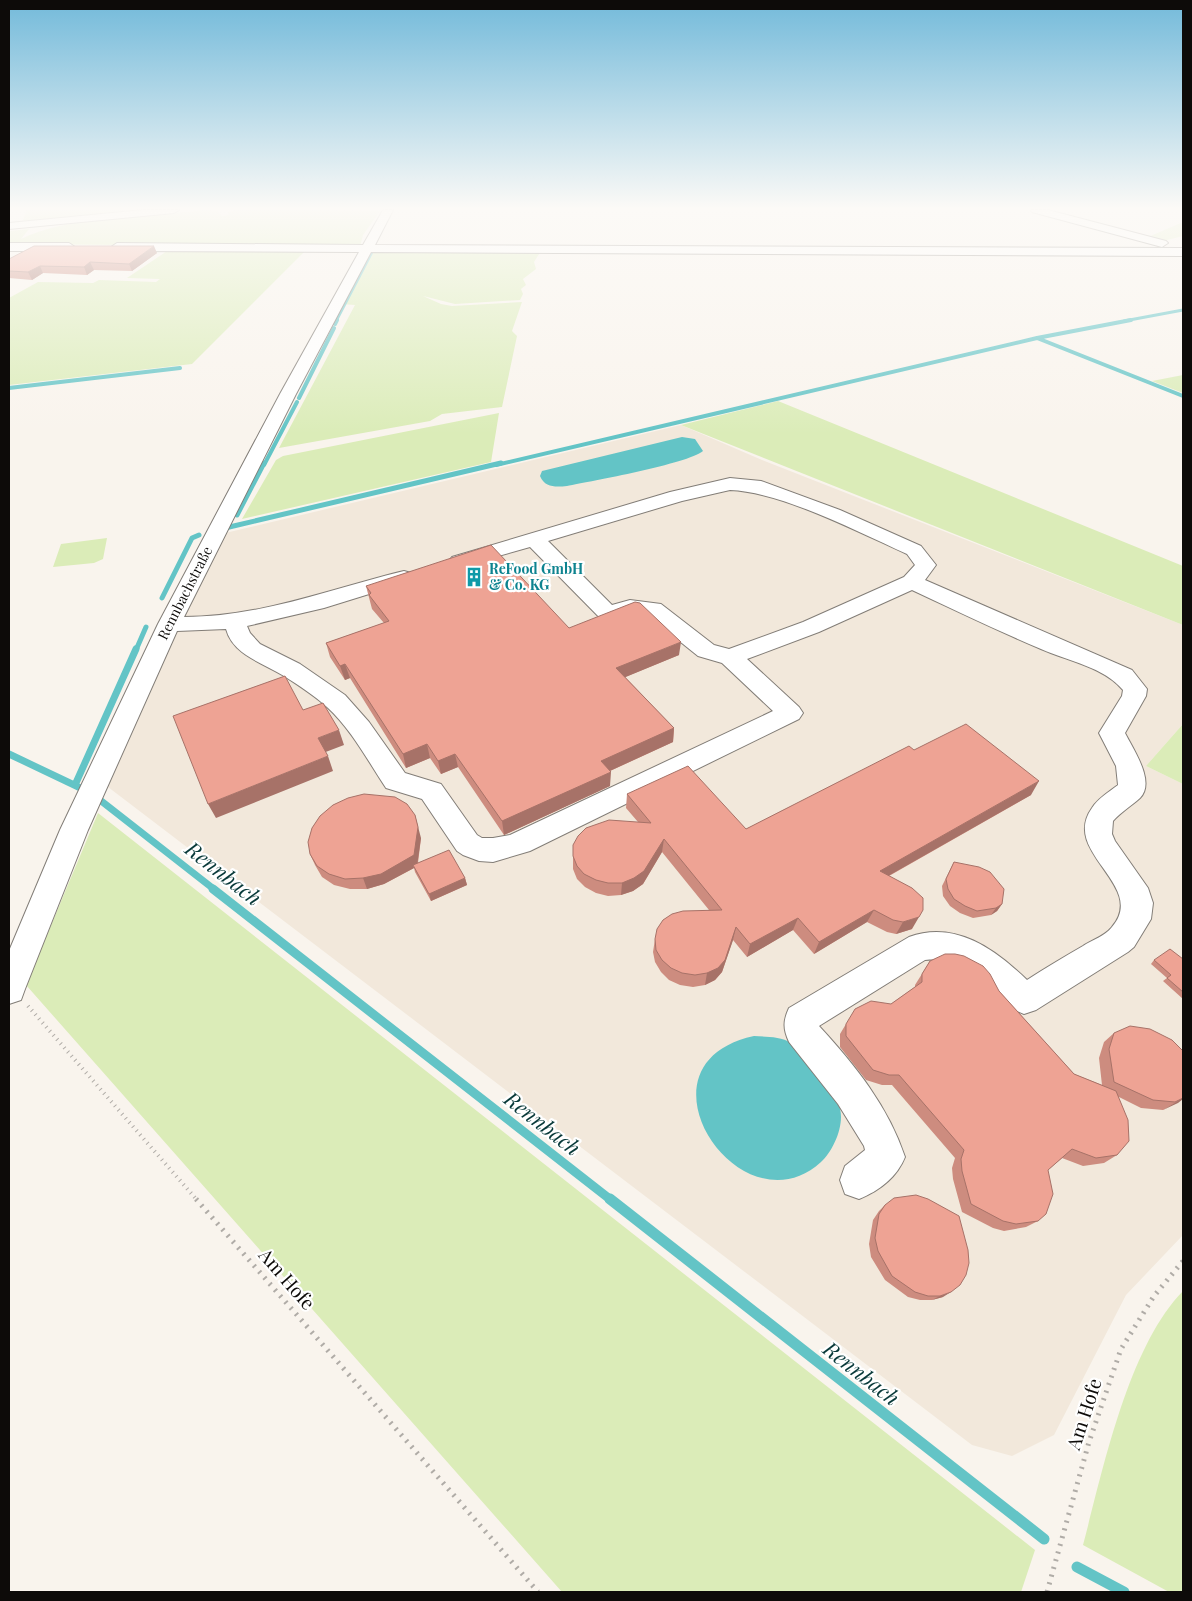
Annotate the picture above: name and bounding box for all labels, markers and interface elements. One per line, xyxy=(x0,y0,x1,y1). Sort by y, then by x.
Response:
street label: Rennbachstraße xyxy=(153,543,216,643)
place label: ReFood GmbH & Co. KG xyxy=(489,559,583,594)
building icon: ReFood GmbH & Co. KG xyxy=(463,566,485,588)
water label: Rennbach xyxy=(180,833,268,911)
water label: Rennbach xyxy=(499,1083,587,1161)
street label: Am Hofe xyxy=(253,1241,322,1315)
water label: Rennbach xyxy=(818,1333,906,1411)
street label: Am Hofe xyxy=(1059,1375,1107,1454)

